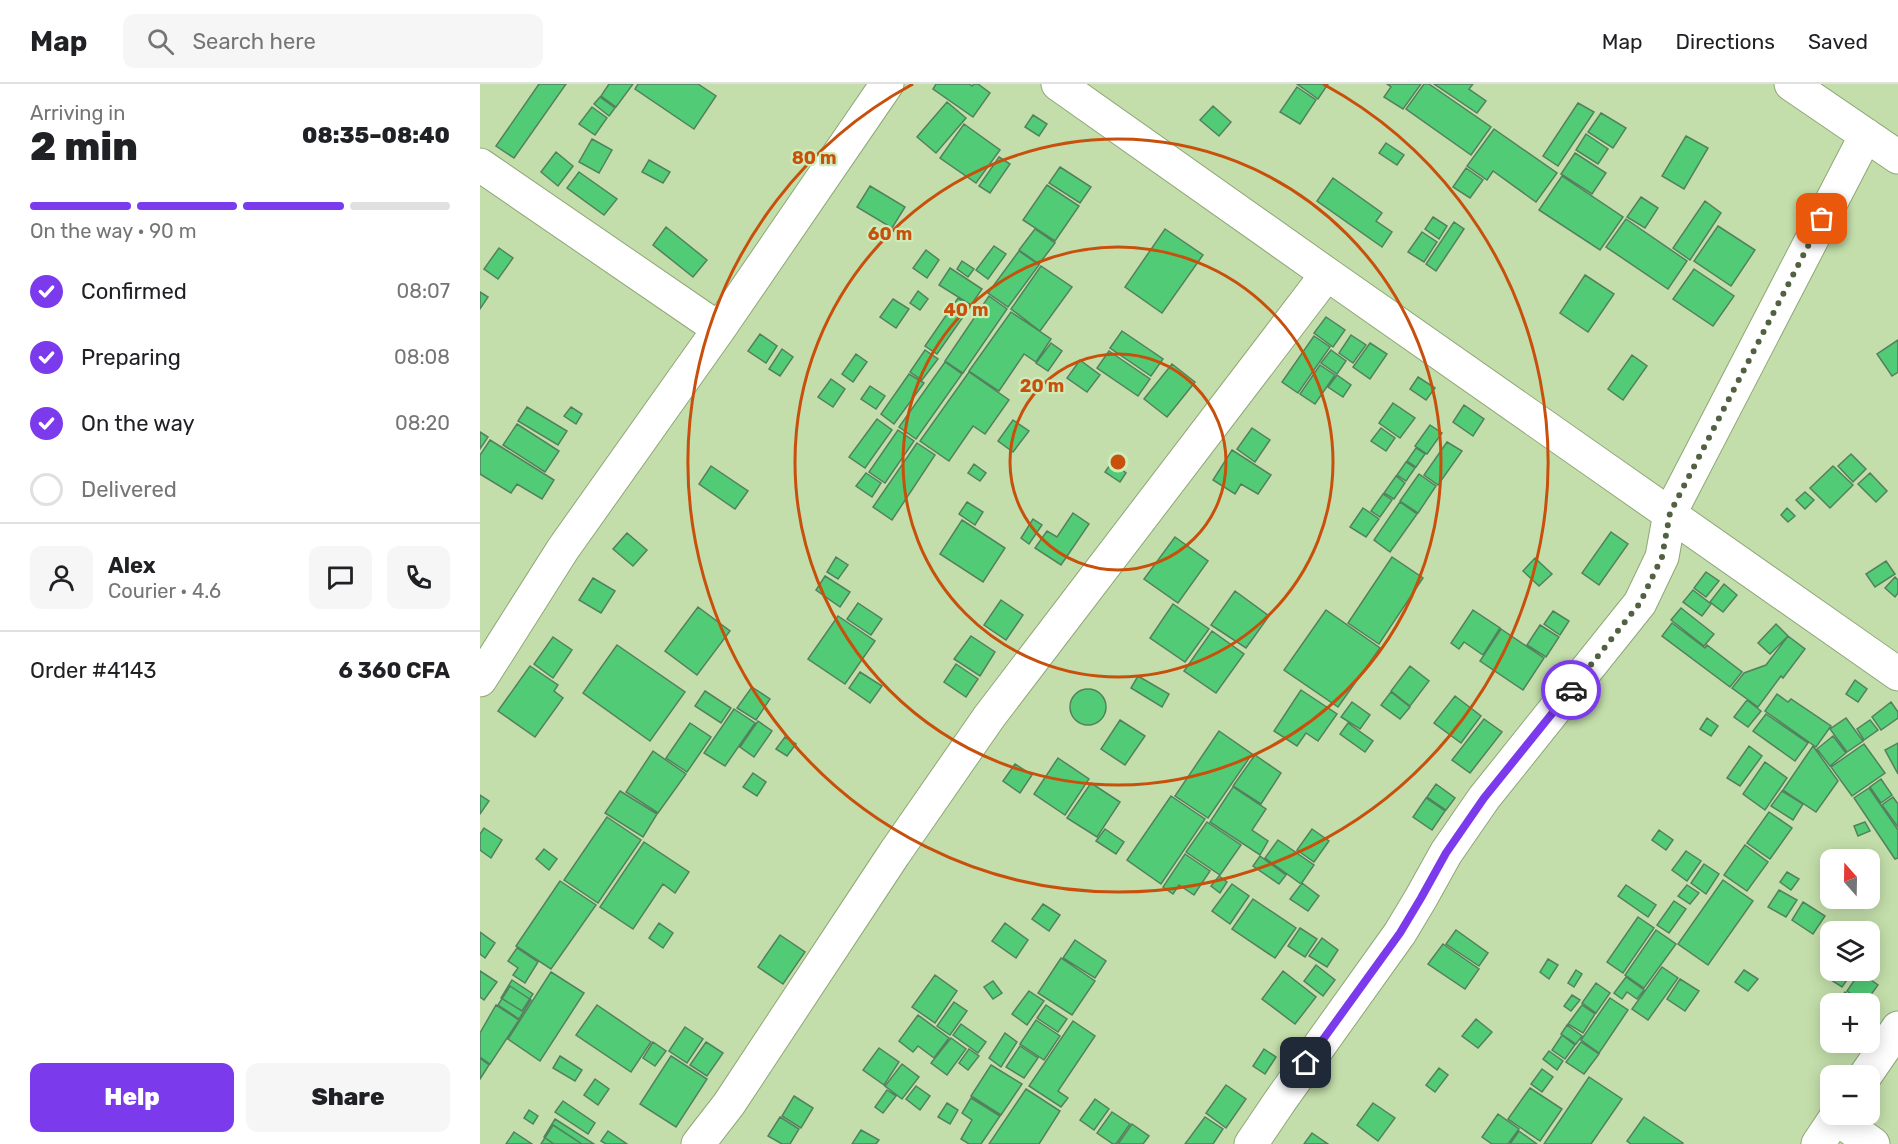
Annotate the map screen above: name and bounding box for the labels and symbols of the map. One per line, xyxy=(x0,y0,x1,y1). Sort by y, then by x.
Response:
text: 80 m xyxy=(792,147,836,169)
pin xyxy=(1796,193,1847,244)
text: 60 m xyxy=(868,223,912,245)
text: 40 m xyxy=(944,299,988,321)
text: 20 m xyxy=(1020,375,1064,397)
centre of rings xyxy=(1108,452,1128,472)
courier xyxy=(1541,660,1601,720)
north arrow xyxy=(1820,849,1880,909)
pin xyxy=(1280,1037,1331,1088)

